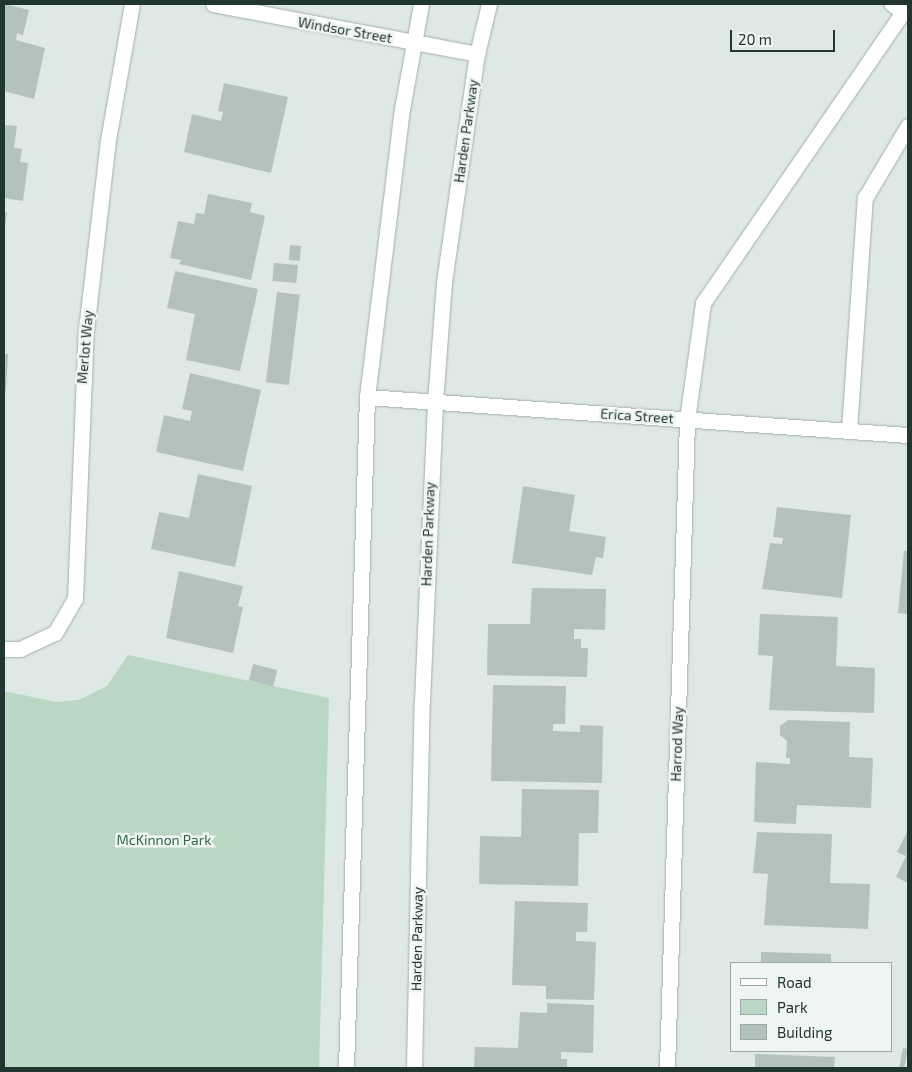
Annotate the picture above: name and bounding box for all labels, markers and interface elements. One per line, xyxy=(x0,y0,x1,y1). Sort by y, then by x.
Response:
street label: Windsor Street xyxy=(296,13,394,47)
scale bar xyxy=(732,20,837,52)
text: 20 m xyxy=(738,30,772,48)
street label: Harden Parkway xyxy=(450,78,482,184)
street label: Merlot Way xyxy=(73,309,97,385)
street label: Erica Street xyxy=(600,405,674,427)
street label: Harden Parkway xyxy=(418,481,438,587)
street label: Harrod Way xyxy=(667,706,687,782)
park label: McKinnon Park xyxy=(117,832,211,848)
street label: Harden Parkway xyxy=(408,887,426,991)
legend xyxy=(730,962,892,1052)
text: Road xyxy=(777,973,812,991)
text: Park xyxy=(777,998,808,1016)
text: Building xyxy=(777,1023,832,1041)

